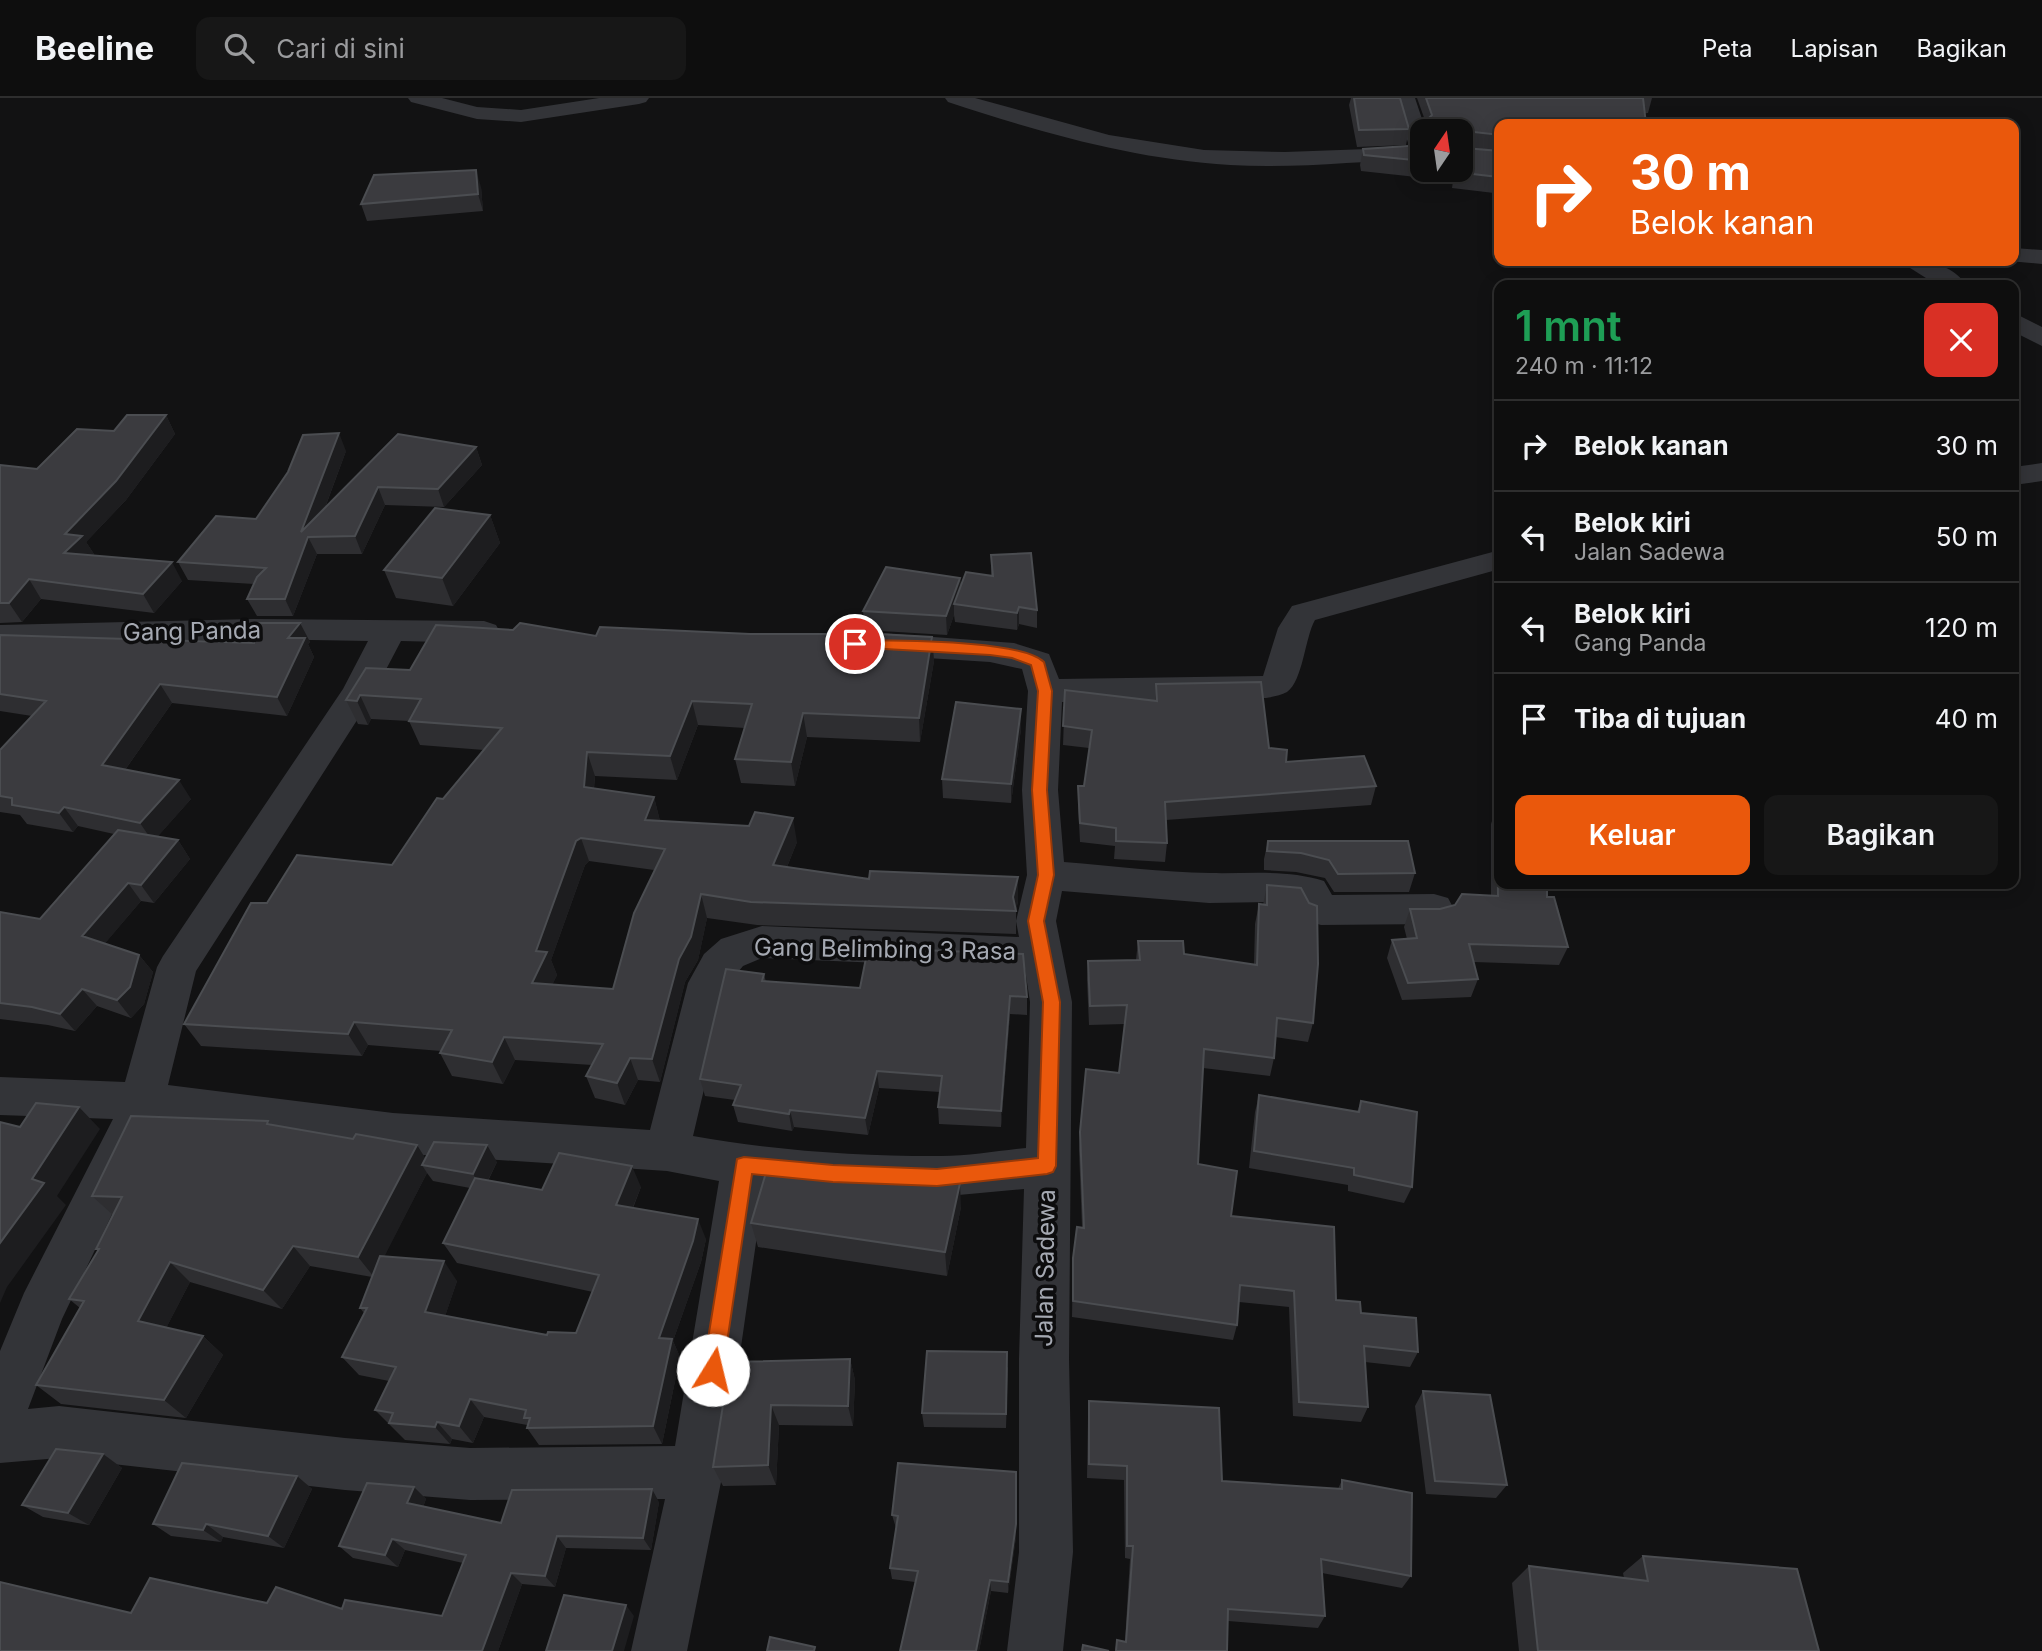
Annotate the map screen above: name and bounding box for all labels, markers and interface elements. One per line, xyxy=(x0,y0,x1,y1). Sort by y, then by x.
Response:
search box xyxy=(196,17,686,80)
text: Beeline xyxy=(35,28,154,68)
icon: search xyxy=(220,29,258,67)
text: Cari di sini xyxy=(276,33,405,64)
text: Peta xyxy=(1702,34,1753,63)
text: Lapisan xyxy=(1791,34,1878,63)
text: Bagikan xyxy=(1916,34,2007,63)
north arrow xyxy=(1410,119,1474,182)
map controls xyxy=(1410,119,1473,182)
text: 30 m xyxy=(1630,143,1751,202)
icon: right xyxy=(1515,147,1606,238)
text: Belok kanan xyxy=(1630,203,1814,242)
text: 1 mnt xyxy=(1515,300,1622,351)
button: close xyxy=(1924,303,1998,377)
text: 240 m · 11:12 xyxy=(1515,352,1653,380)
icon: right xyxy=(1515,427,1553,465)
text: Belok kanan xyxy=(1574,430,1729,461)
text: 30 m xyxy=(1935,430,1998,461)
text: Belok kiri xyxy=(1574,507,1691,538)
icon: left xyxy=(1515,518,1553,556)
text: 50 m xyxy=(1936,521,1998,552)
text: Jalan Sadewa xyxy=(1574,538,1725,566)
text: Belok kiri xyxy=(1574,598,1691,629)
icon: left xyxy=(1515,609,1553,647)
text: 120 m xyxy=(1925,612,1998,643)
pin xyxy=(825,614,885,674)
street label: Gang Panda xyxy=(123,615,261,647)
icon: arrive xyxy=(836,625,874,663)
text: Gang Panda xyxy=(1574,629,1706,657)
icon: arrive xyxy=(1515,700,1553,738)
text: Tiba di tujuan xyxy=(1574,703,1746,734)
text: 40 m xyxy=(1935,703,1998,734)
button: Keluar xyxy=(1515,795,1750,875)
button: Bagikan xyxy=(1764,795,1998,875)
street label: Gang Belimbing 3 Rasa xyxy=(754,932,1016,966)
street label: Jalan Sadewa xyxy=(1029,1189,1061,1347)
position arrow xyxy=(676,1333,750,1407)

